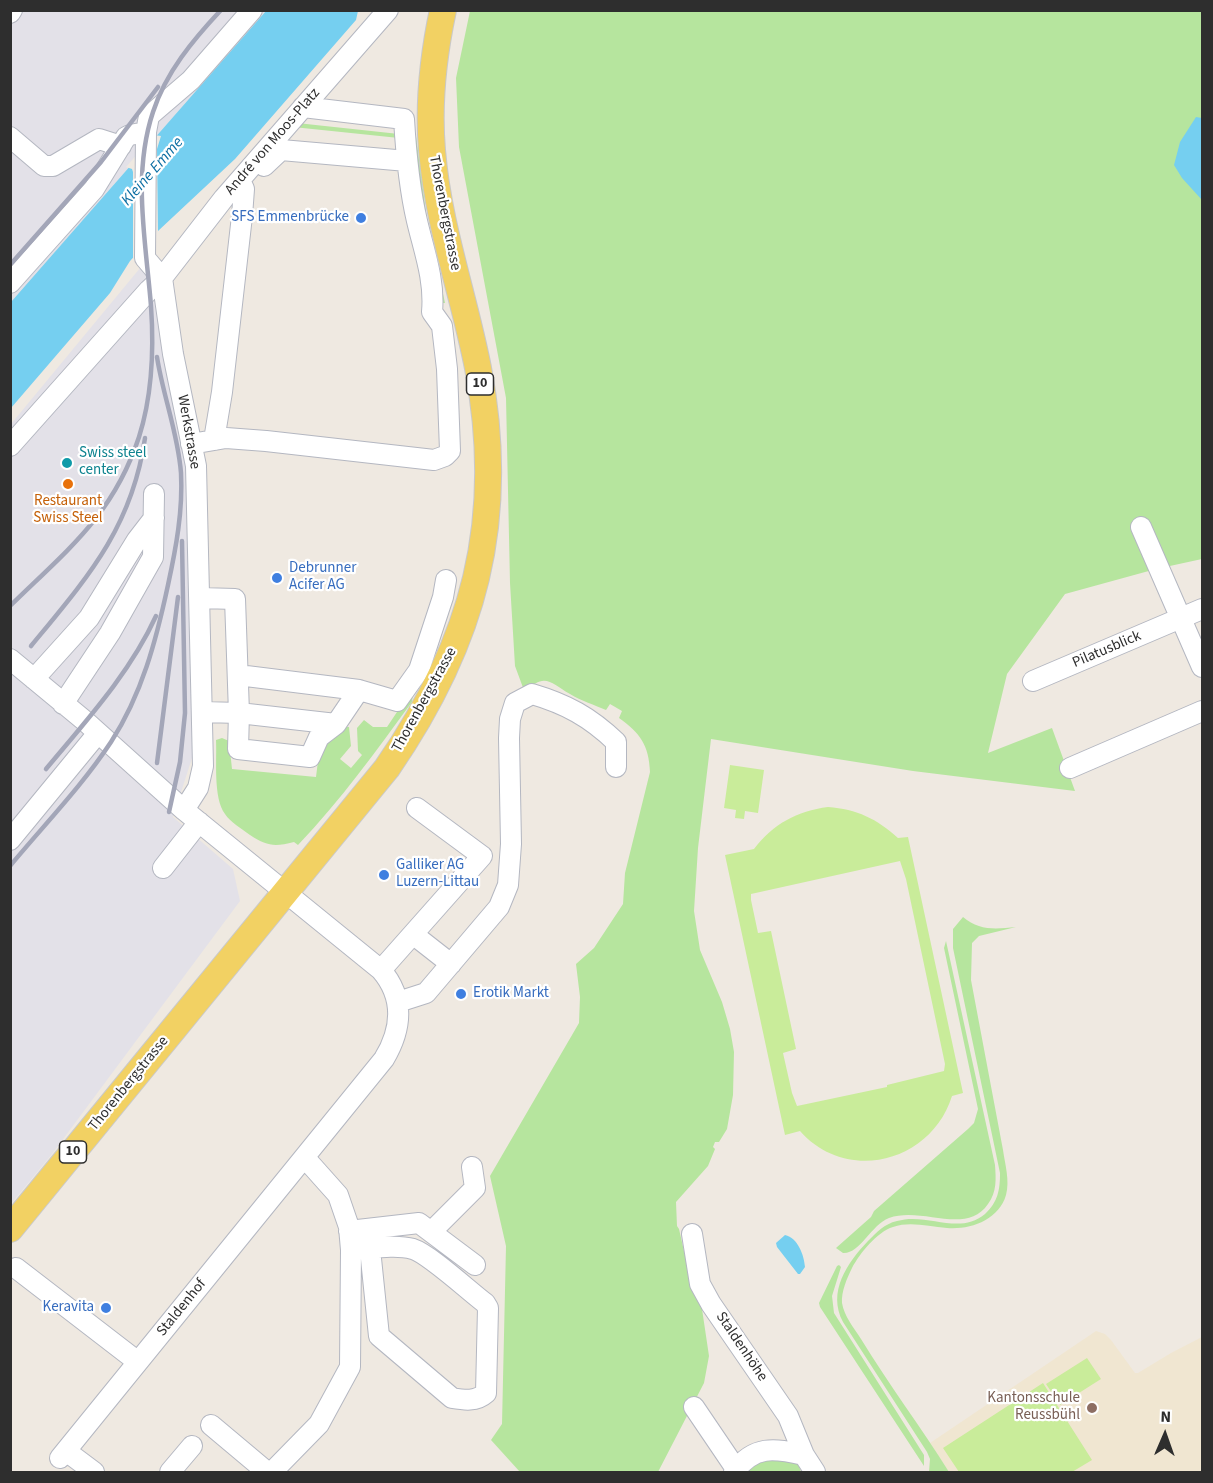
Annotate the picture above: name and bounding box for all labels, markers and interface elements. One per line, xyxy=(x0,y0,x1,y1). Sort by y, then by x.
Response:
street label: André von Moos-Platz xyxy=(222,85,324,199)
water label: Kleine Emme xyxy=(118,134,188,210)
street label: Thorenbergstrasse xyxy=(424,154,464,272)
place label: SFS Emmenbrücke xyxy=(231,209,349,227)
marker: SFS Emmenbrücke xyxy=(354,211,368,225)
road number: 10 xyxy=(466,373,494,395)
street label: Werkstrasse xyxy=(173,393,203,471)
place label: Swiss steel center xyxy=(79,445,147,480)
marker: Swiss steel center xyxy=(60,456,74,470)
marker: Restaurant Swiss Steel xyxy=(61,477,75,491)
place label: Restaurant Swiss Steel xyxy=(33,493,103,528)
place label: Debrunner Acifer AG xyxy=(289,560,356,595)
marker: Debrunner Acifer AG xyxy=(270,571,284,585)
street label: Pilatusblick xyxy=(1070,627,1144,673)
street label: Thorenbergstrasse xyxy=(389,645,461,755)
place label: Galliker AG Luzern-Littau xyxy=(396,857,479,892)
marker: Galliker AG Luzern-Littau xyxy=(377,868,391,882)
place label: Erotik Markt xyxy=(473,985,549,1003)
marker: Erotik Markt xyxy=(454,987,468,1001)
street label: Thorenbergstrasse xyxy=(85,1033,173,1135)
road number: 10 xyxy=(60,1141,86,1163)
street label: Staldenhof xyxy=(153,1276,211,1340)
place label: Keravita xyxy=(43,1299,94,1317)
marker: Keravita xyxy=(99,1301,113,1315)
street label: Staldenhöhe xyxy=(711,1309,771,1385)
place label: Kantonsschule Reussbühl xyxy=(987,1390,1080,1425)
marker: Kantonsschule Reussbühl xyxy=(1085,1401,1099,1415)
north arrow xyxy=(1135,1405,1195,1465)
text: N xyxy=(1160,1406,1171,1428)

